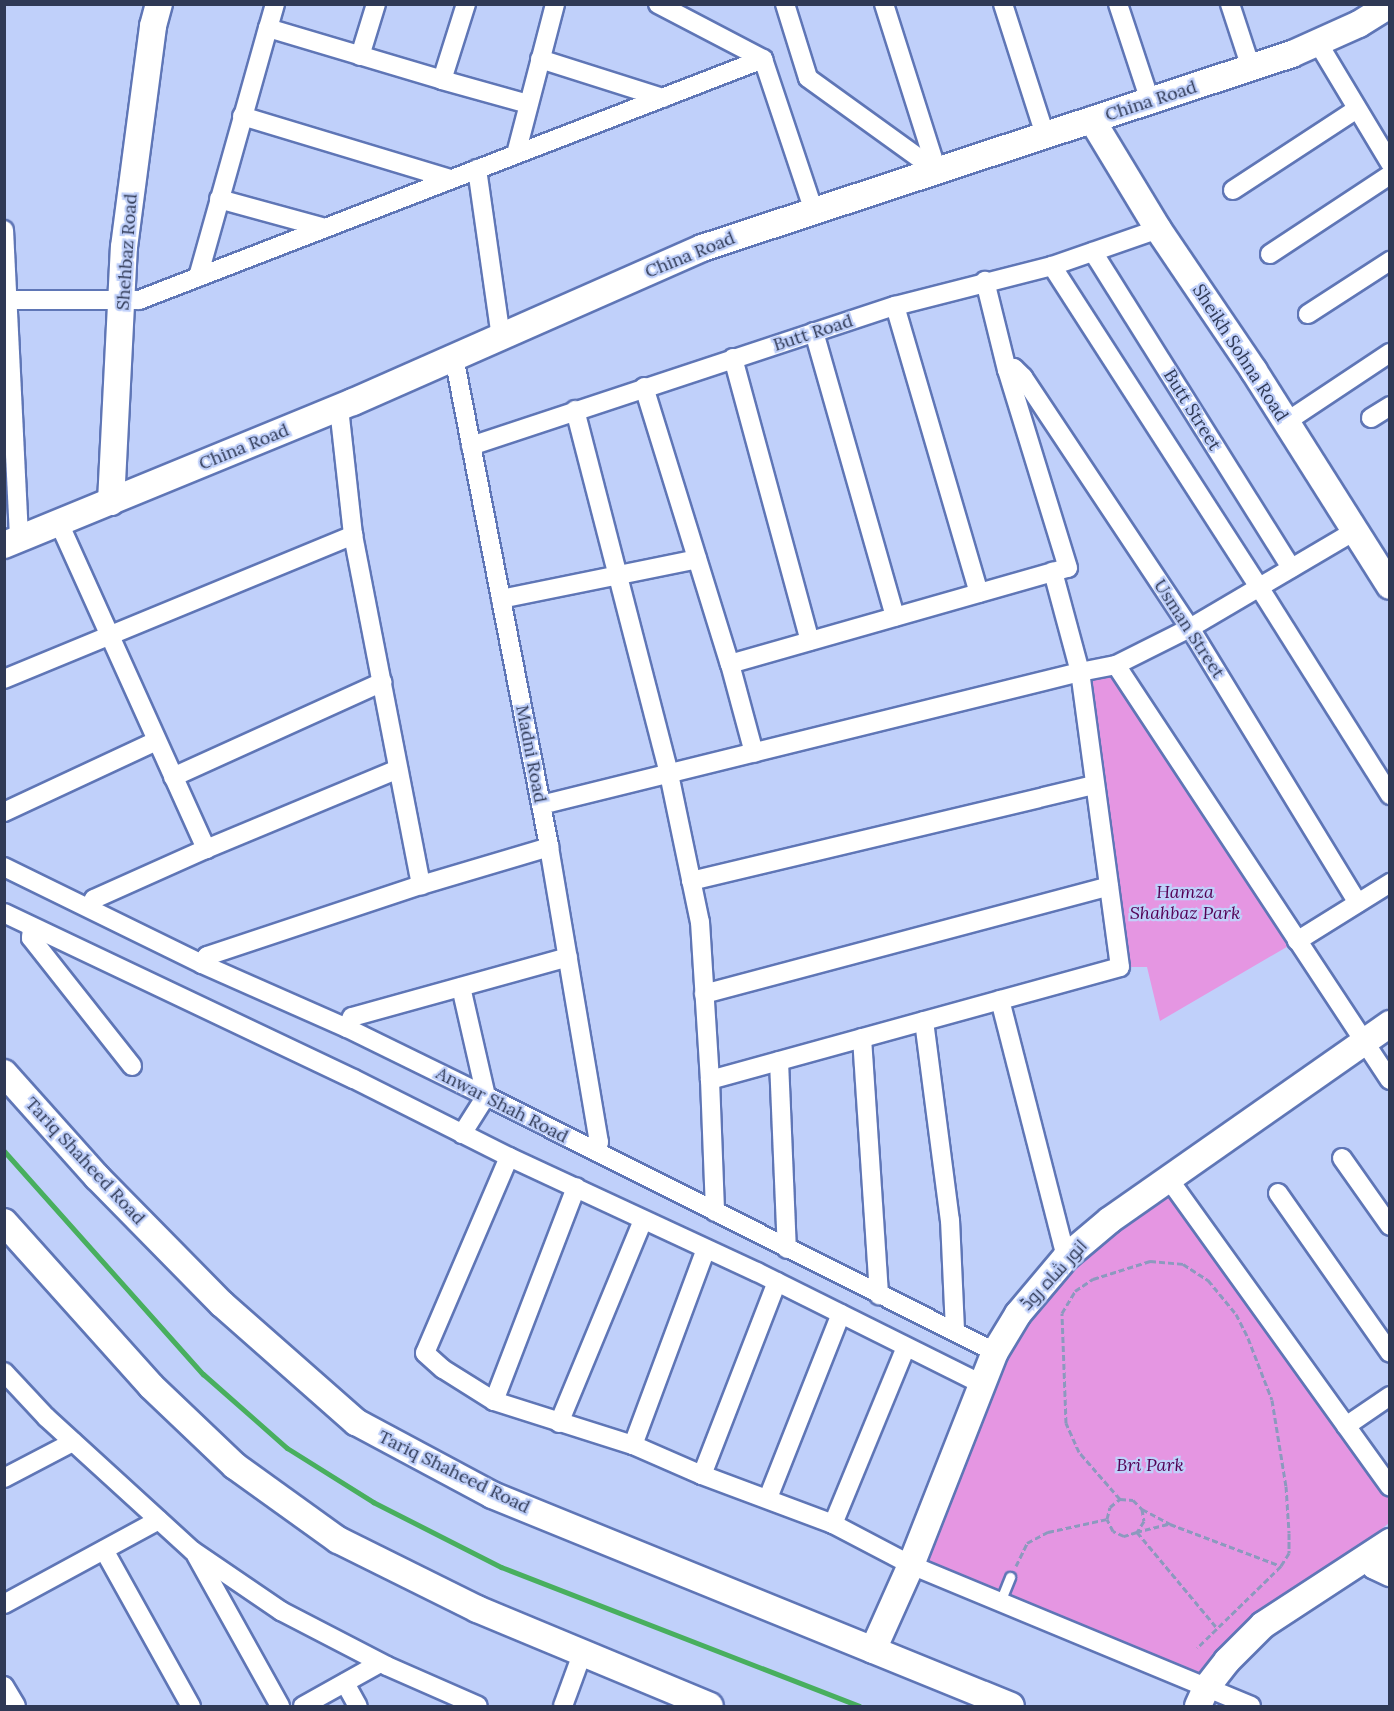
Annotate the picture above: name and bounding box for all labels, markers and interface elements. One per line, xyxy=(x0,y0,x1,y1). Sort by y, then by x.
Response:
street label: China Road xyxy=(1102,76,1200,126)
street label: Shehbaz Road xyxy=(112,193,142,311)
street label: China Road xyxy=(642,227,738,283)
street label: Sheikh Sohna Road xyxy=(1188,280,1292,426)
street label: Butt Road xyxy=(770,310,856,356)
street label: Butt Street xyxy=(1159,365,1225,455)
street label: China Road xyxy=(196,419,292,475)
street label: Usman Street xyxy=(1149,575,1229,683)
street label: Madni Road xyxy=(511,703,551,805)
park label: Hamza Shahbaz Park xyxy=(1130,882,1240,924)
street label: Anwar Shah Road xyxy=(432,1062,572,1148)
street label: Tariq Shaheed Road xyxy=(21,1093,149,1229)
street label: انور شاہ روڈ xyxy=(1016,1235,1092,1315)
street label: Tariq Shaheed Road xyxy=(375,1426,533,1518)
park label: Bri Park xyxy=(1116,1454,1184,1476)

